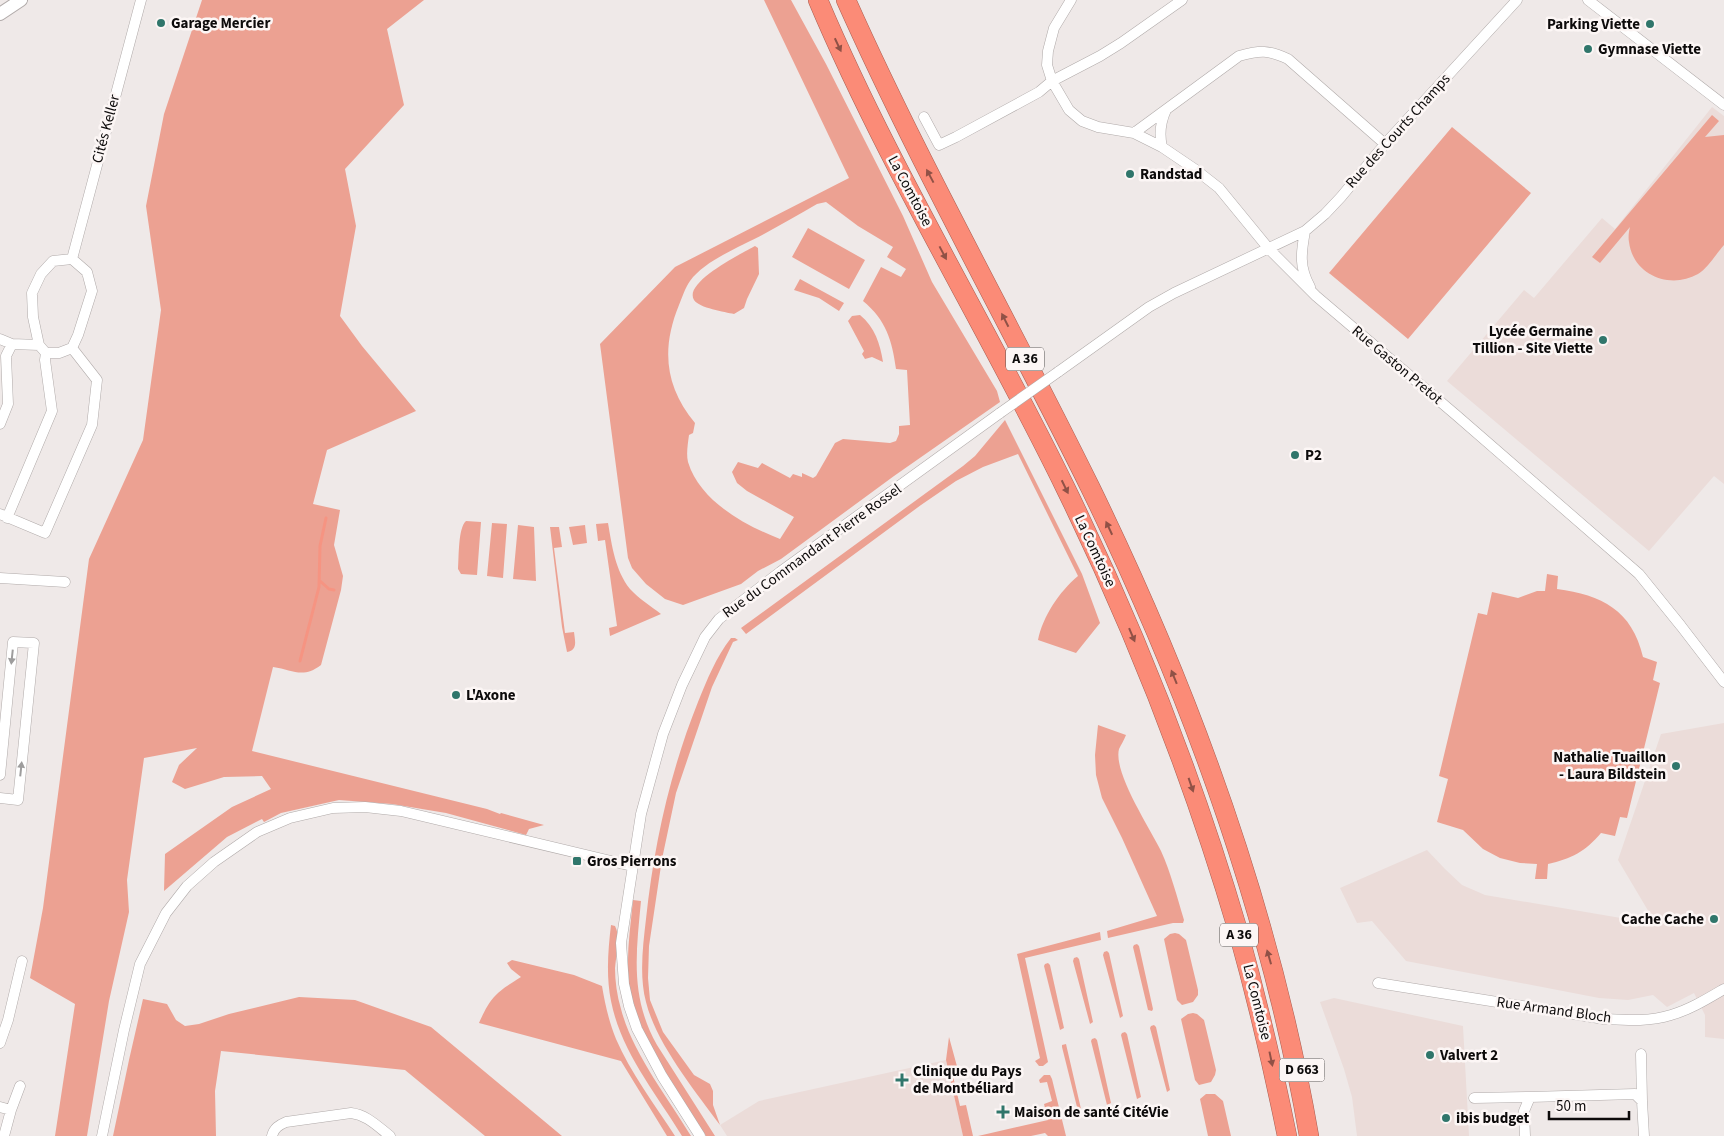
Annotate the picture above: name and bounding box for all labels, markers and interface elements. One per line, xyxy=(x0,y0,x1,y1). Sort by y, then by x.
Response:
place label: Garage Mercier xyxy=(171,13,270,34)
place label: Parking Viette xyxy=(1547,14,1640,35)
marker: Garage Mercier xyxy=(155,17,167,29)
marker: Parking Viette xyxy=(1644,18,1656,30)
one-way arrow xyxy=(834,38,842,52)
place label: Gymnase Viette xyxy=(1598,39,1701,60)
marker: Gymnase Viette xyxy=(1582,43,1594,55)
street label: Rue des Courts Champs xyxy=(1341,69,1455,193)
street label: Cités Keller xyxy=(87,92,125,166)
street label: La Comtoise xyxy=(883,152,937,230)
place label: Randstad xyxy=(1140,164,1202,185)
marker: Randstad xyxy=(1124,168,1136,180)
one-way arrow xyxy=(926,169,934,184)
one-way arrow xyxy=(939,246,947,261)
one-way arrow xyxy=(1001,313,1009,328)
street label: Rue Gaston Pretot xyxy=(1347,321,1447,409)
place label: Lycée Germaine Tillion - Site Viette xyxy=(1472,321,1593,359)
marker: Lycée Germaine Tillion - Site Viette xyxy=(1597,334,1609,346)
road number: A 36 xyxy=(1006,348,1044,370)
place label: P2 xyxy=(1305,445,1322,466)
marker: P2 xyxy=(1289,449,1301,461)
street label: Rue du Commandant Pierre Rossel xyxy=(718,479,906,623)
one-way arrow xyxy=(1061,480,1069,494)
street label: La Comtoise xyxy=(1069,511,1121,591)
one-way arrow xyxy=(1105,521,1113,535)
one-way arrow xyxy=(1128,628,1136,643)
one-way arrow xyxy=(8,649,16,665)
one-way arrow xyxy=(1170,669,1178,684)
place label: L'Axone xyxy=(466,685,516,706)
marker: L'Axone xyxy=(450,689,462,701)
place label: Nathalie Tuaillon - Laura Bildstein xyxy=(1553,747,1666,785)
marker: Nathalie Tuaillon - Laura Bildstein xyxy=(1670,760,1682,772)
one-way arrow xyxy=(17,761,25,777)
one-way arrow xyxy=(1188,778,1195,793)
place label: Gros Pierrons xyxy=(587,851,677,872)
marker: Gros Pierrons xyxy=(571,855,583,867)
place label: Cache Cache xyxy=(1621,909,1704,930)
marker: Cache Cache xyxy=(1708,913,1720,925)
road number: A 36 xyxy=(1220,924,1258,946)
one-way arrow xyxy=(1264,950,1272,965)
street label: La Comtoise xyxy=(1237,962,1277,1042)
street label: Rue Armand Bloch xyxy=(1495,992,1613,1028)
place label: Valvert 2 xyxy=(1439,1045,1498,1066)
marker: Valvert 2 xyxy=(1424,1049,1436,1061)
one-way arrow xyxy=(1267,1051,1275,1066)
road number: D 663 xyxy=(1280,1058,1324,1082)
place label: Clinique du Pays de Montbéliard xyxy=(913,1061,1022,1099)
marker: Clinique du Pays de Montbéliard xyxy=(895,1073,909,1087)
scale bar xyxy=(1549,1088,1629,1120)
text: 50 m xyxy=(1556,1096,1586,1117)
place label: Maison de santé CitéVie xyxy=(1014,1102,1169,1123)
marker: Maison de santé CitéVie xyxy=(996,1105,1010,1119)
place label: ibis budget xyxy=(1456,1108,1530,1129)
marker: ibis budget xyxy=(1440,1112,1452,1124)

